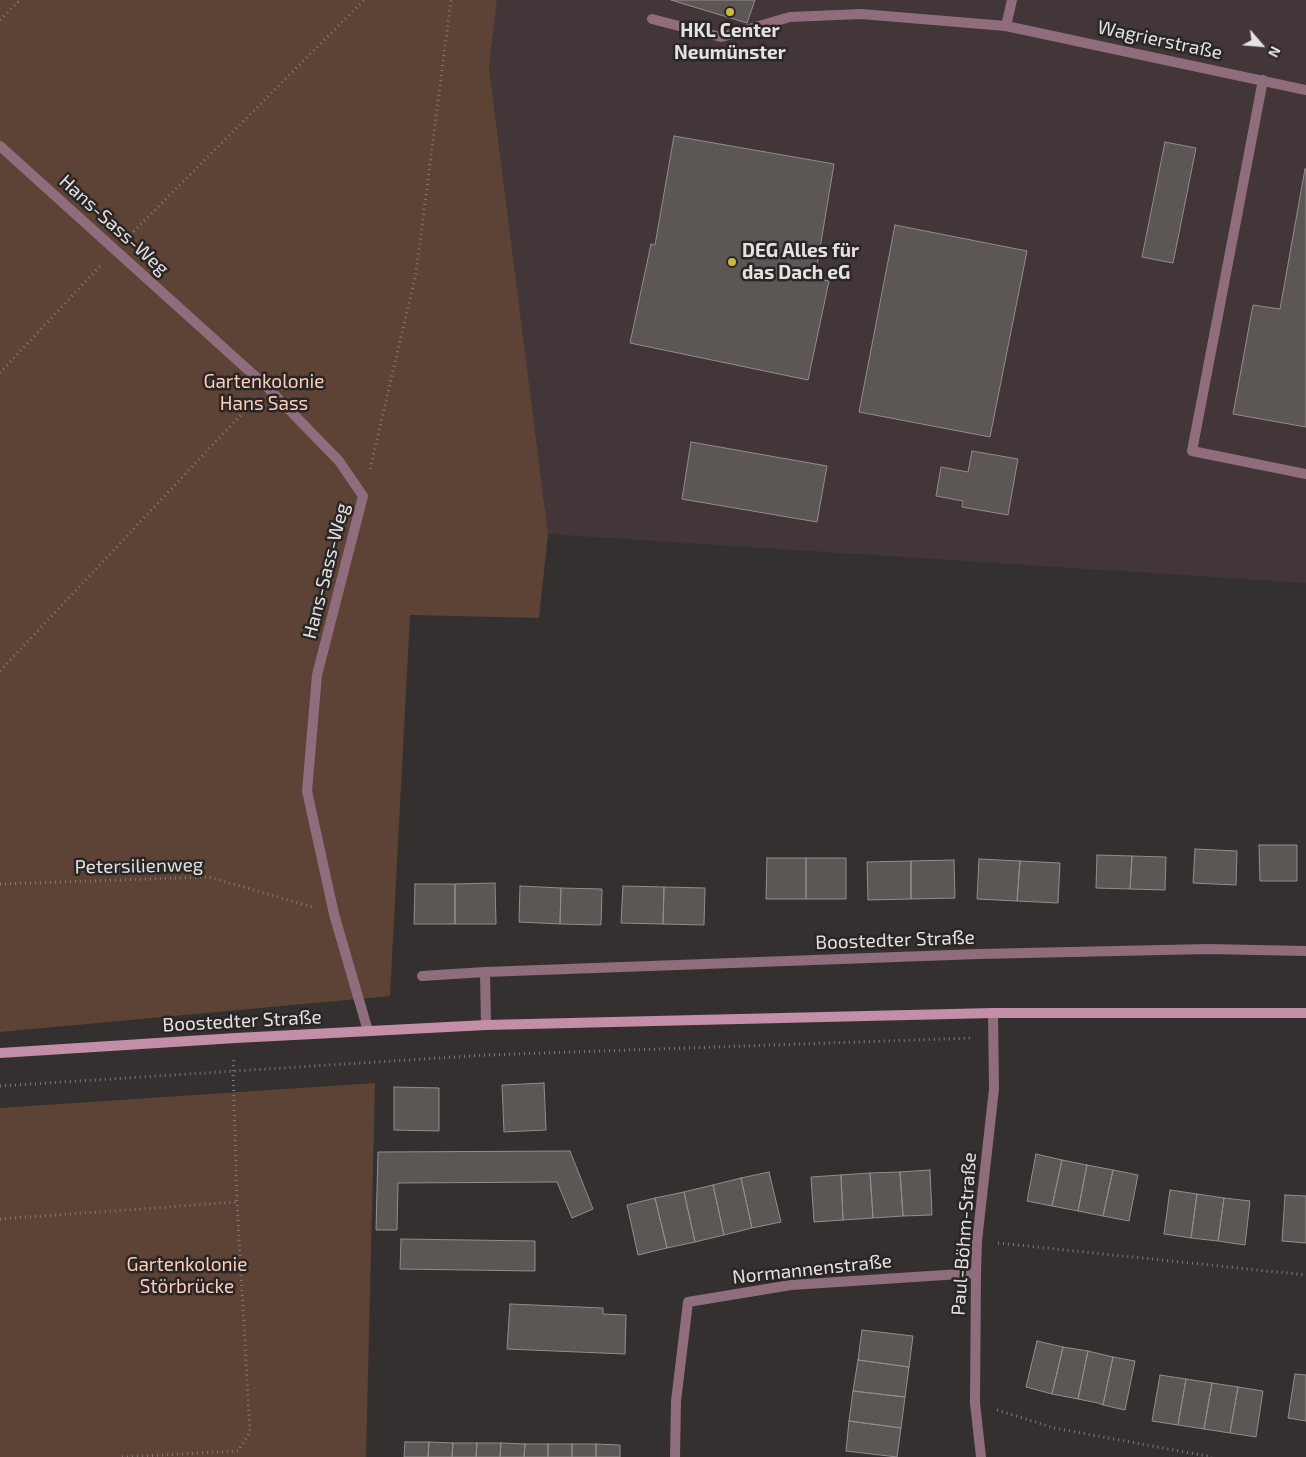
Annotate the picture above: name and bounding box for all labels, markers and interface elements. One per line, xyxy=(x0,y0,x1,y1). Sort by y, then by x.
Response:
marker: HKL Center Neumünster xyxy=(724,6,736,18)
street label: Wagrierstraße xyxy=(1096,16,1224,64)
place label: HKL Center Neumünster xyxy=(674,20,786,64)
north arrow xyxy=(1236,20,1286,70)
text: N xyxy=(1265,44,1285,60)
street label: Hans-Sass-Weg xyxy=(55,170,173,280)
place label: DEG Alles für das Dach eG xyxy=(742,240,859,284)
marker: DEG Alles für das Dach eG xyxy=(726,256,738,268)
park label: Gartenkolonie Hans Sass xyxy=(203,371,325,415)
street label: Hans-Sass-Weg xyxy=(298,501,354,641)
street label: Petersilienweg xyxy=(74,853,204,879)
street label: Boostedter Straße xyxy=(815,926,975,954)
street label: Boostedter Straße xyxy=(162,1005,322,1037)
street label: Paul-Böhm-Straße xyxy=(947,1152,981,1316)
street label: Normannenstraße xyxy=(731,1249,893,1289)
park label: Gartenkolonie Störbrücke xyxy=(126,1254,248,1298)

